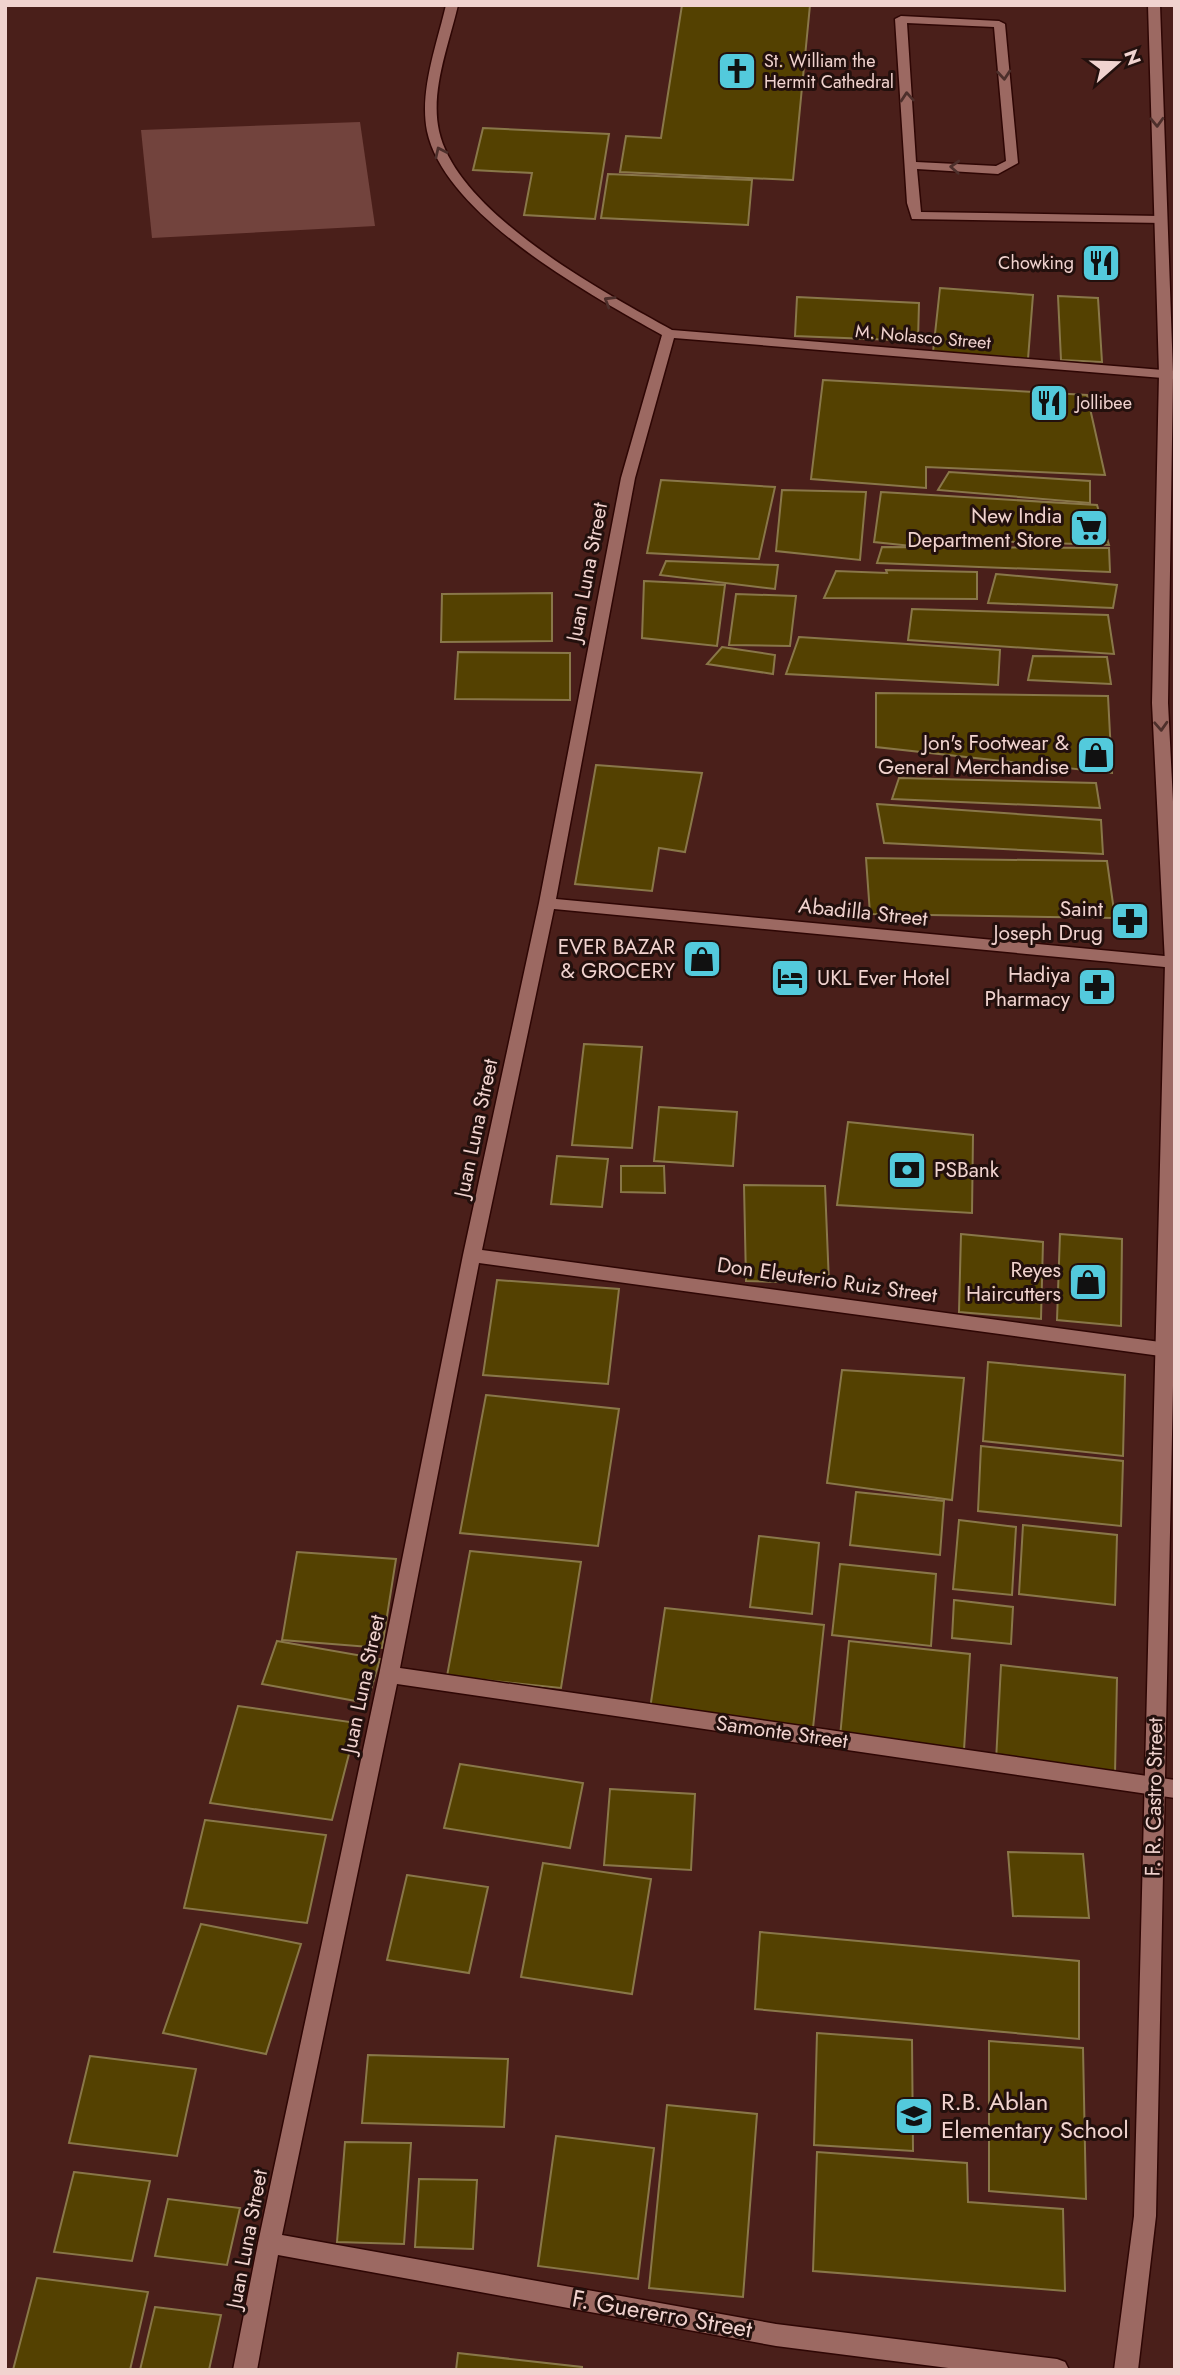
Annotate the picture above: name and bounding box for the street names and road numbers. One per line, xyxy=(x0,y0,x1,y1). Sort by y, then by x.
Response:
street label: M. Nolasco Street xyxy=(854,318,993,356)
street label: Juan Luna Street xyxy=(558,500,615,647)
street label: Abadilla Street xyxy=(797,890,929,934)
street label: Juan Luna Street xyxy=(446,1056,505,1203)
street label: Don Eleuterio Ruiz Street xyxy=(715,1250,939,1310)
street label: Juan Luna Street xyxy=(333,1612,392,1759)
street label: Samonte Street xyxy=(714,1708,850,1756)
street label: F. R. Castro Street xyxy=(1138,1717,1170,1877)
street label: Juan Luna Street xyxy=(218,2167,275,2314)
street label: F. Guererro Street xyxy=(569,2280,755,2347)

